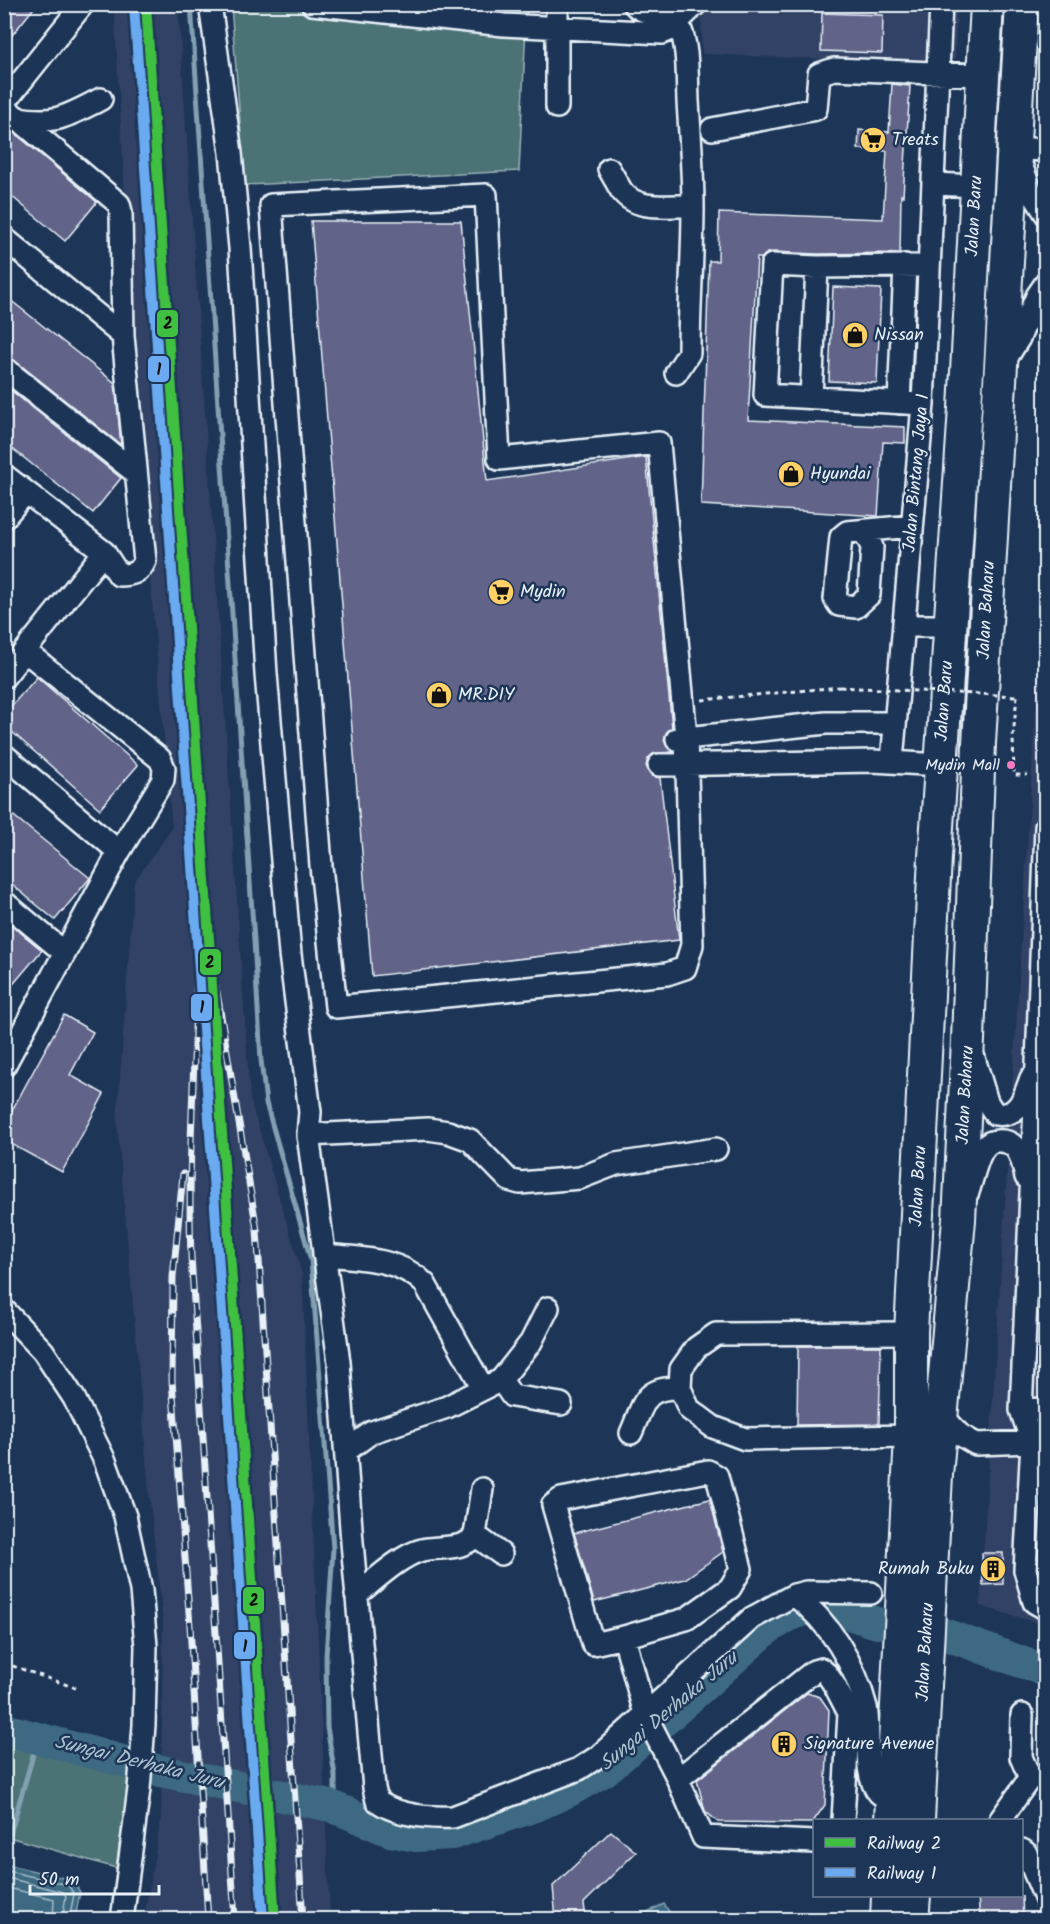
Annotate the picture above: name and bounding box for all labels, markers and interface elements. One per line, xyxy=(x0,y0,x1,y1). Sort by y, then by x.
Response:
supermarket icon: Treats xyxy=(858,125,888,155)
place label: Treats xyxy=(892,126,939,155)
street label: Jalan Baru xyxy=(958,174,992,257)
line badge: 2 xyxy=(156,309,179,338)
text: 2 xyxy=(163,312,173,337)
shop icon: Nissan xyxy=(840,320,870,350)
place label: Nissan xyxy=(874,321,924,350)
line badge: 1 xyxy=(147,355,170,383)
text: 1 xyxy=(157,358,162,383)
street label: Jalan Bintang Jaya 1 xyxy=(896,392,938,554)
shop icon: Hyundai xyxy=(776,459,806,489)
place label: Hyundai xyxy=(810,460,871,489)
street label: Jalan Baharu xyxy=(970,559,1004,660)
supermarket icon: Mydin xyxy=(486,577,516,607)
place label: Mydin xyxy=(520,578,566,607)
street label: Jalan Baru xyxy=(928,659,962,742)
shop icon: MR.DIY xyxy=(424,680,454,710)
place label: MR.DIY xyxy=(458,681,515,710)
place label: Mydin Mall xyxy=(925,753,1000,778)
marker: Mydin Mall xyxy=(1005,759,1017,771)
line badge: 2 xyxy=(199,948,222,976)
text: 2 xyxy=(205,951,215,976)
line badge: 1 xyxy=(190,993,213,1022)
text: 1 xyxy=(200,996,205,1021)
street label: Jalan Baharu xyxy=(949,1044,983,1145)
street label: Jalan Baru xyxy=(902,1144,936,1227)
building icon: Rumah Buku xyxy=(978,1554,1008,1584)
place label: Rumah Buku xyxy=(878,1555,974,1584)
line badge: 2 xyxy=(242,1586,265,1615)
text: 2 xyxy=(249,1589,259,1614)
street label: Jalan Baharu xyxy=(909,1601,943,1702)
line badge: 1 xyxy=(233,1631,256,1660)
text: 1 xyxy=(243,1635,248,1660)
water label: Sungai Derhaka Juru xyxy=(592,1643,747,1780)
water label: Sungai Derhaka Juru xyxy=(51,1727,229,1800)
building icon: Signature Avenue xyxy=(769,1729,799,1759)
place label: Signature Avenue xyxy=(804,1730,934,1759)
legend xyxy=(813,1819,1023,1897)
text: Railway 2 xyxy=(867,1830,941,1859)
scale bar xyxy=(30,1858,159,1896)
text: Railway 1 xyxy=(867,1860,937,1889)
text: 50 m xyxy=(39,1866,79,1895)

